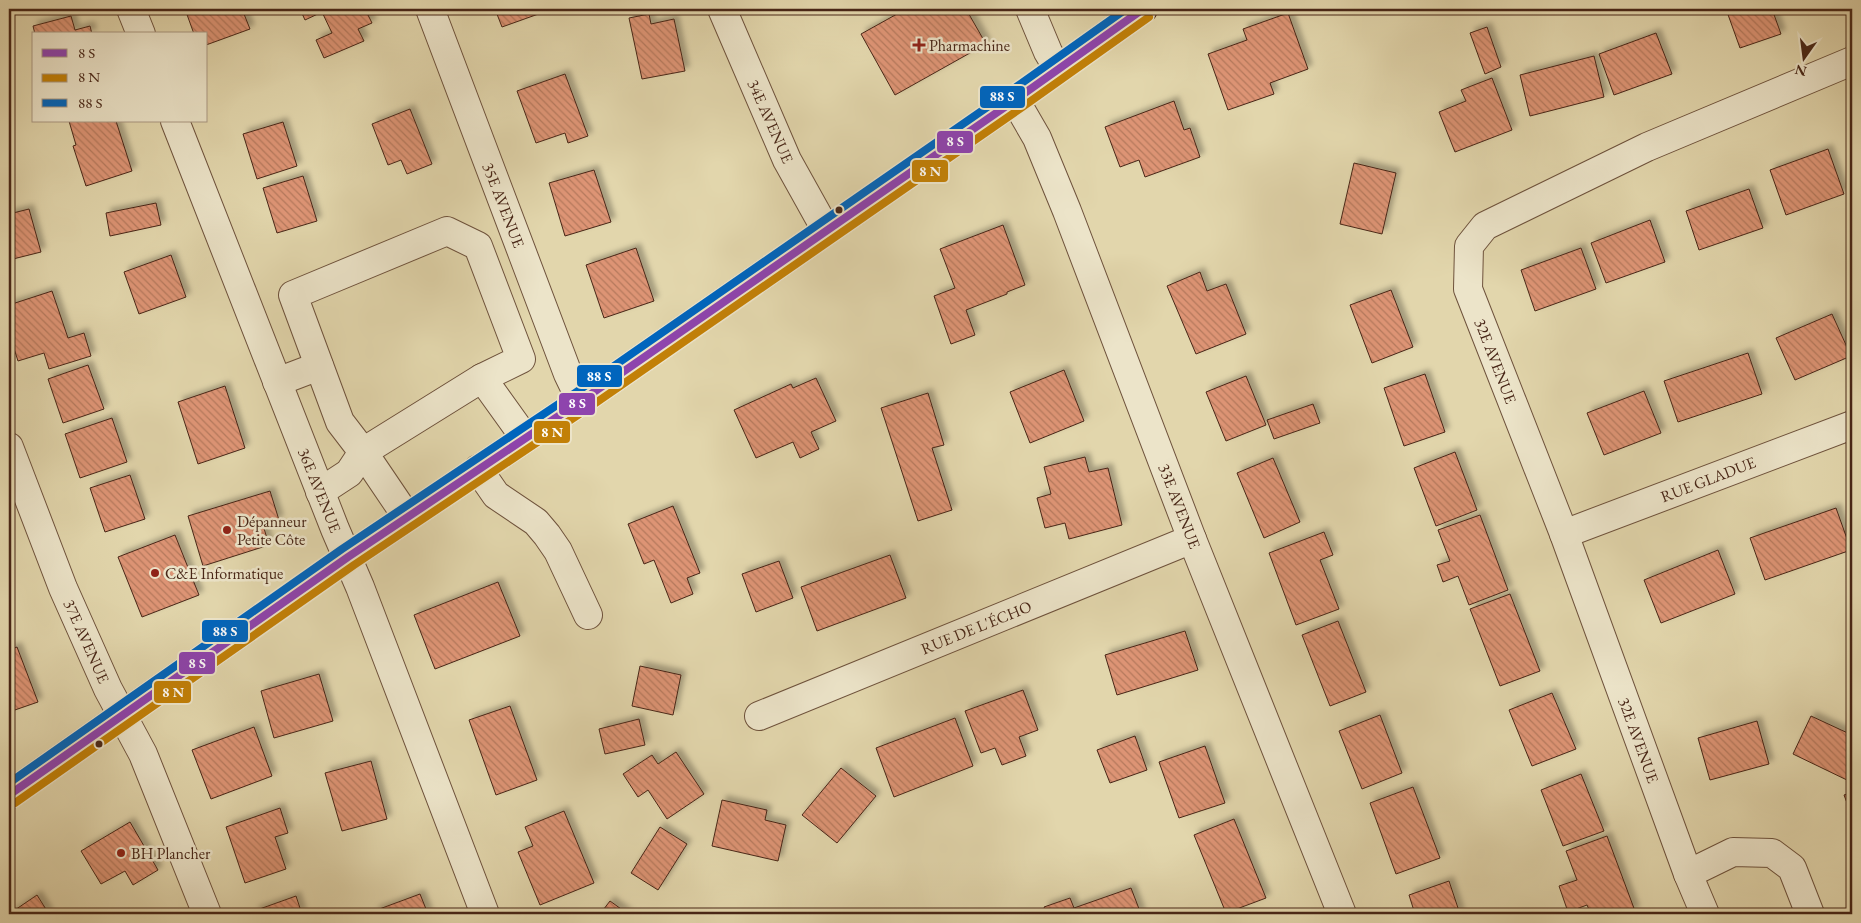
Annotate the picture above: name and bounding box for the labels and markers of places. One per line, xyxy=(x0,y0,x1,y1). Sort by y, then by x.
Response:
place label: Pharmachine xyxy=(929,35,1010,56)
marker: Pharmachine xyxy=(913,39,925,51)
unlabelled marker xyxy=(834,205,844,215)
place label: Dépanneur Petite Côte xyxy=(237,511,307,550)
marker: Dépanneur Petite Côte xyxy=(221,524,233,536)
place label: C&E Informatique xyxy=(165,563,283,584)
marker: C&E Informatique xyxy=(149,567,161,579)
unlabelled marker xyxy=(94,739,104,749)
place label: BH Plancher xyxy=(131,843,211,864)
marker: BH Plancher xyxy=(115,847,127,859)

